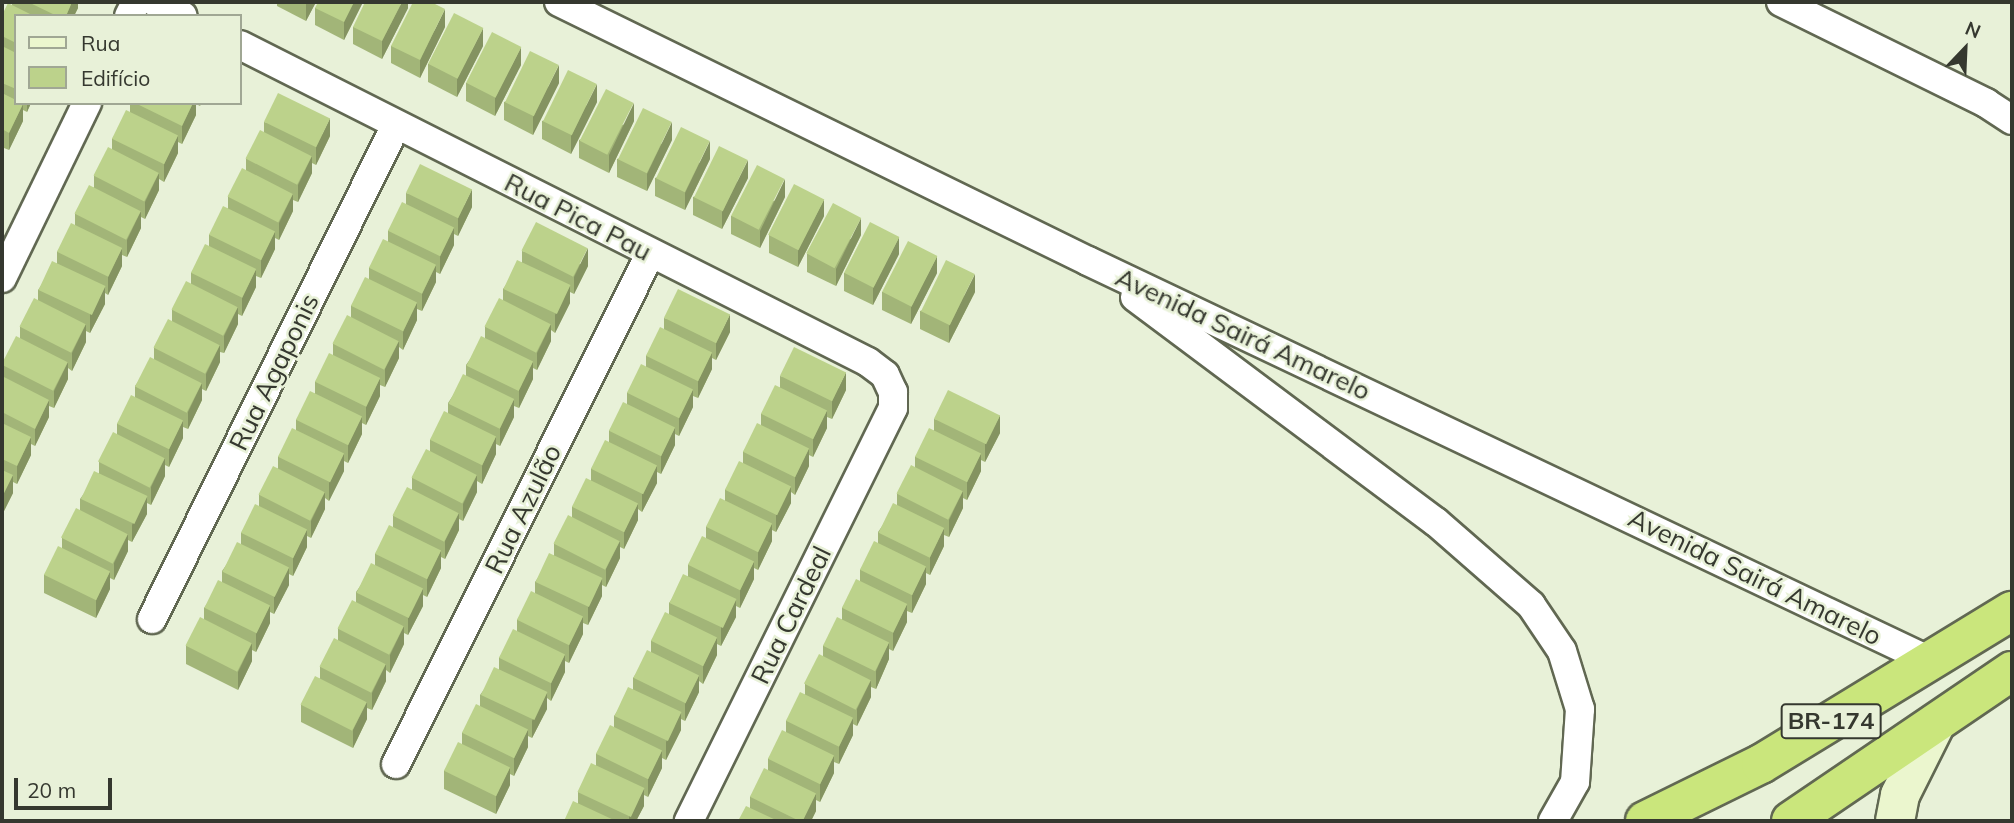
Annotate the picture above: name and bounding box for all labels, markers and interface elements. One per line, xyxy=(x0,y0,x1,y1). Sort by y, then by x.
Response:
legend xyxy=(14,14,242,105)
north arrow xyxy=(1930,14,2000,84)
text: N xyxy=(1962,16,1984,44)
text: Rua xyxy=(81,30,120,56)
text: Edifício xyxy=(81,65,150,91)
street label: Rua Pica Pau xyxy=(499,167,657,267)
street label: Avenida Sairá Amarelo xyxy=(1111,261,1375,407)
street label: Rua Agaponis xyxy=(223,289,325,455)
street label: Rua Azulão xyxy=(478,439,568,579)
street label: Avenida Sairá Amarelo xyxy=(1624,502,1886,652)
street label: Rua Cardeal xyxy=(744,541,838,689)
road number: BR-174 xyxy=(1780,700,1882,742)
scale bar xyxy=(18,764,116,808)
text: 20 m xyxy=(27,777,76,803)

